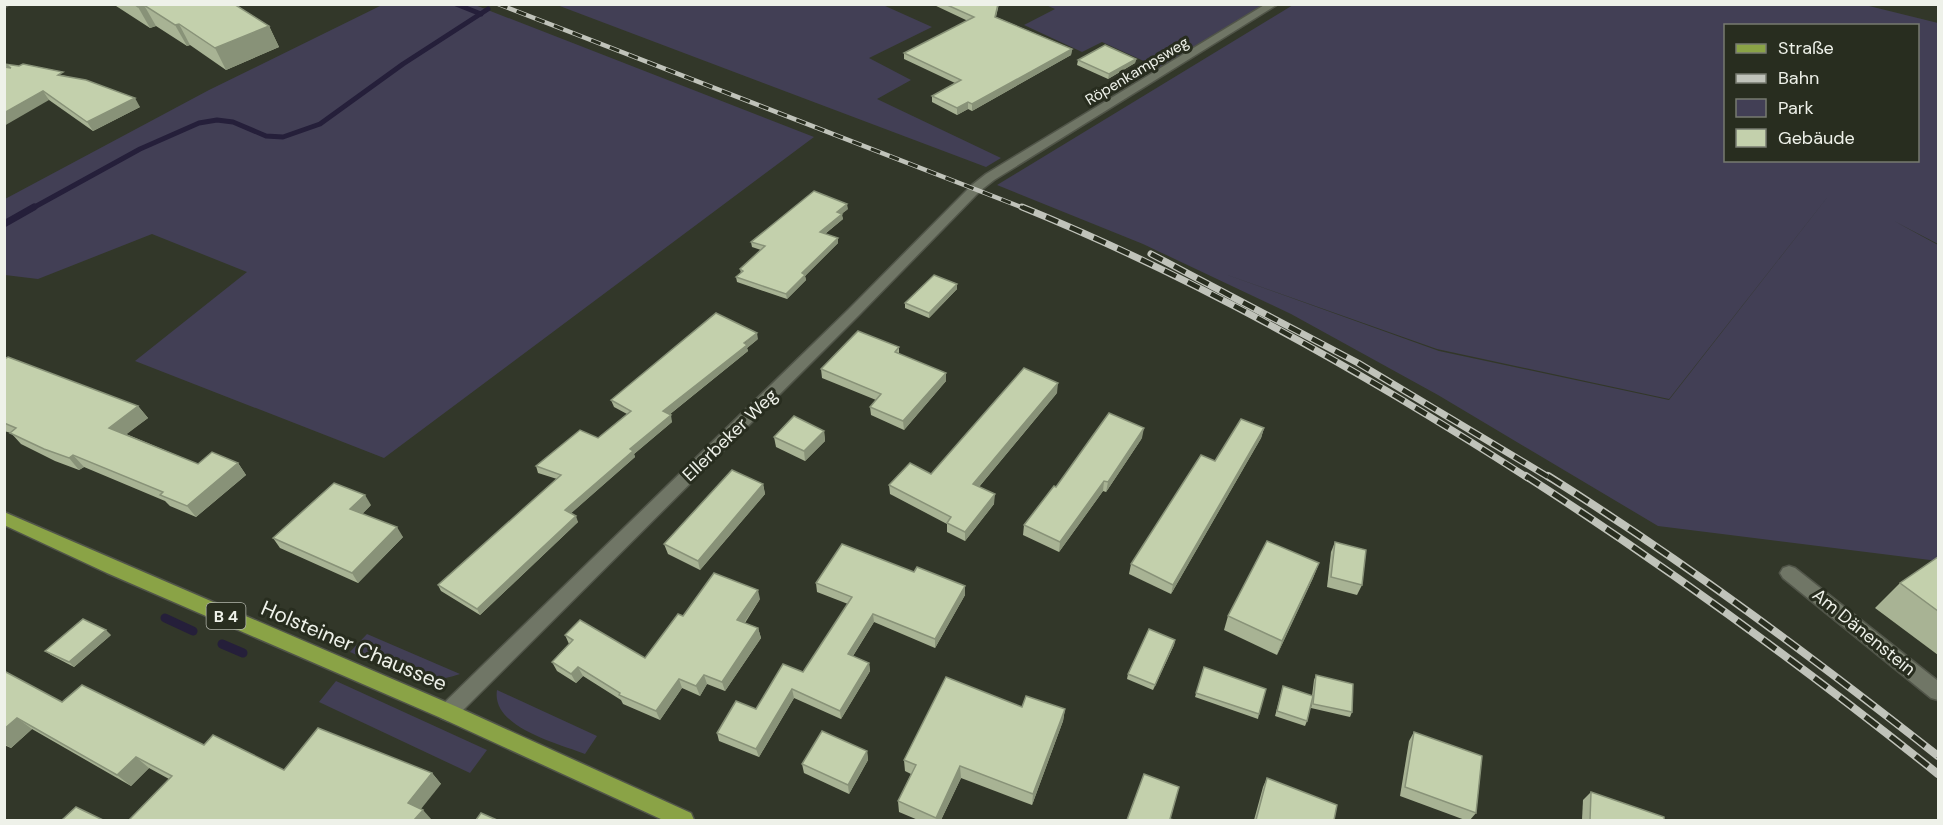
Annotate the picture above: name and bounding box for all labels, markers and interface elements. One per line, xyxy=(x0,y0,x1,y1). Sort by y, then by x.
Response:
legend xyxy=(1724,24,1919,162)
street label: Röpenkampsweg xyxy=(1081,32,1193,110)
text: Straße xyxy=(1778,36,1834,60)
text: Bahn xyxy=(1778,66,1819,90)
text: Park xyxy=(1778,96,1814,120)
text: Gebäude xyxy=(1778,126,1855,150)
street label: Ellerbeker Weg xyxy=(677,384,783,486)
street label: Am Dänenstein xyxy=(1807,583,1921,681)
street label: Holsteiner Chaussee xyxy=(257,594,451,698)
road number: B 4 xyxy=(206,603,246,629)

